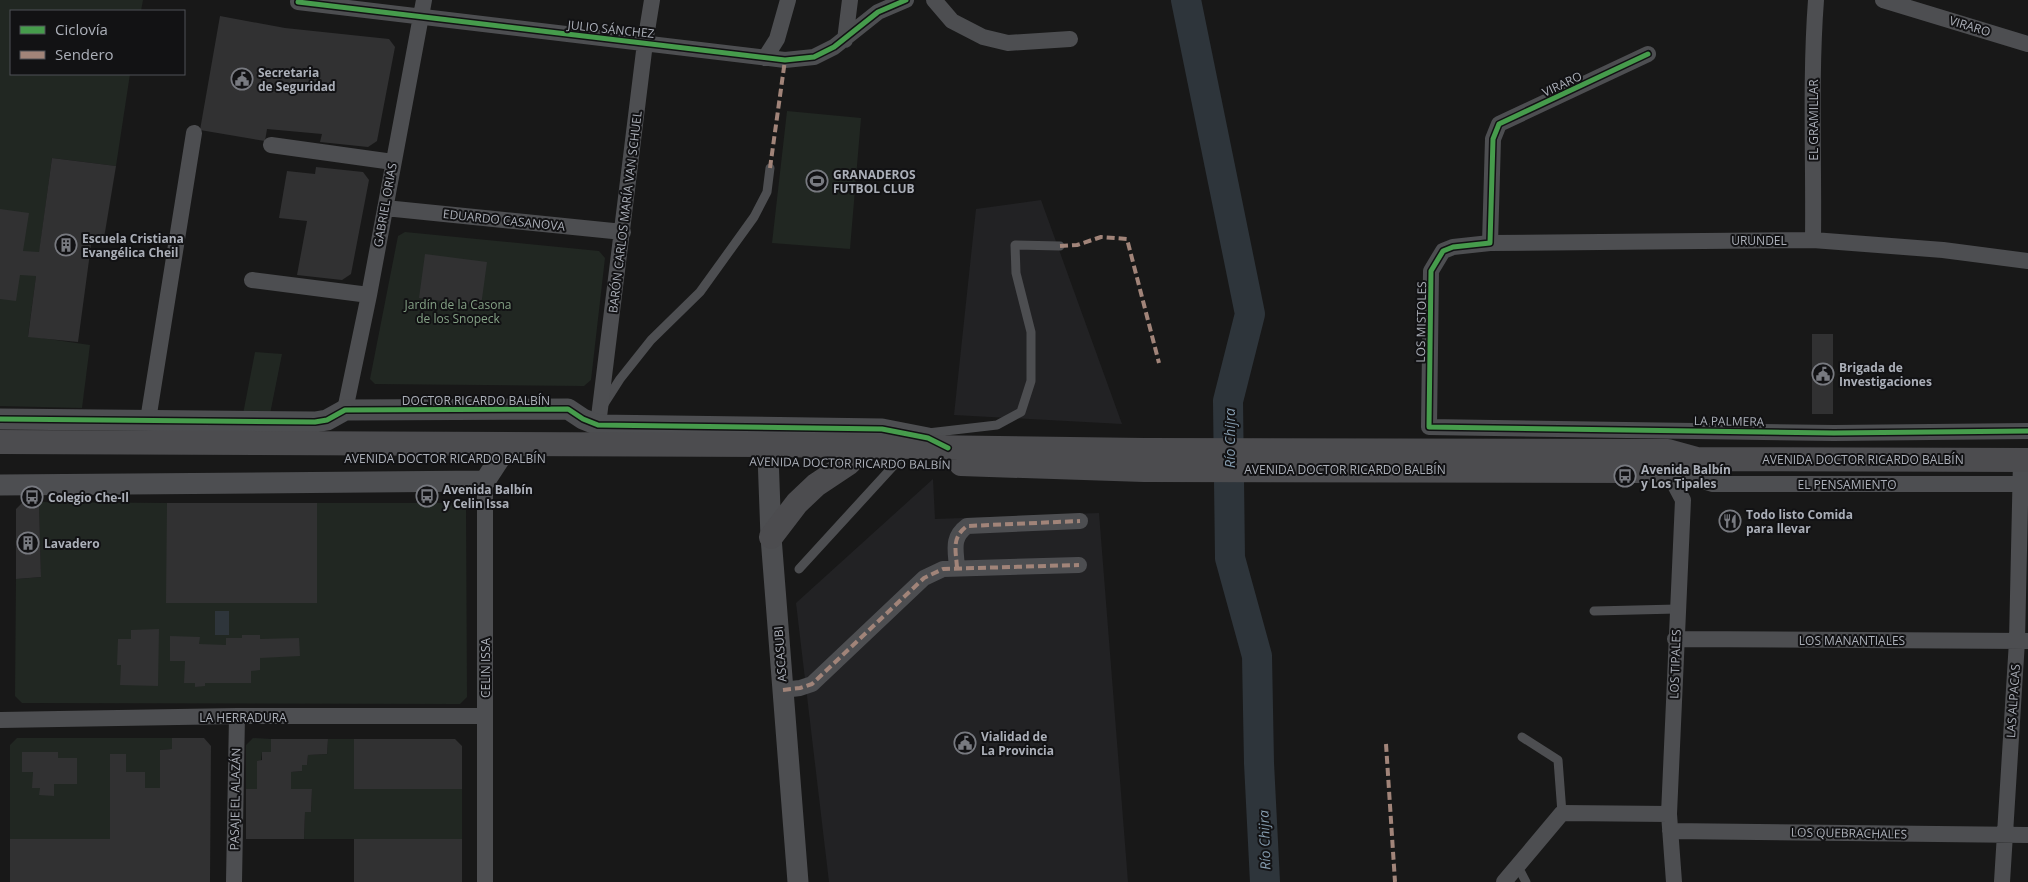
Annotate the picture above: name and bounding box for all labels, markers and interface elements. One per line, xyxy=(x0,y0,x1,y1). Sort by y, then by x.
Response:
legend xyxy=(10,10,185,75)
street label: VIRARO xyxy=(1947,12,1993,40)
street label: JULIO SÁNCHEZ xyxy=(566,16,655,42)
text: Ciclovía xyxy=(55,19,108,39)
text: Sendero xyxy=(55,44,114,64)
place label: Secretaria de Seguridad xyxy=(258,64,336,95)
public building icon: Secretaria de Seguridad xyxy=(230,67,254,91)
street label: VIRARO xyxy=(1539,67,1585,101)
street label: EL GRAMILLAR xyxy=(1805,79,1822,161)
street label: BARÓN CARLOS MARÍA VAN SCHUEL xyxy=(604,110,646,314)
street label: GABRIEL ORIAS xyxy=(369,162,401,248)
place label: GRANADEROS FUTBOL CLUB xyxy=(833,166,916,197)
sports icon: GRANADEROS FUTBOL CLUB xyxy=(805,169,829,193)
street label: EDUARDO CASANOVA xyxy=(442,205,566,235)
place label: Escuela Cristiana Evangélica Cheil xyxy=(82,230,184,261)
street label: URUNDEL xyxy=(1731,232,1787,249)
building icon: Escuela Cristiana Evangélica Cheil xyxy=(54,233,78,257)
street label: LOS MISTOLES xyxy=(1412,281,1430,363)
park label: Jardín de la Casona de los Snopeck xyxy=(404,296,511,327)
place label: Brigada de Investigaciones xyxy=(1839,359,1932,390)
public building icon: Brigada de Investigaciones xyxy=(1811,362,1835,386)
street label: DOCTOR RICARDO BALBÍN xyxy=(402,392,550,409)
water label: Río Chijra xyxy=(1220,408,1239,468)
street label: LA PALMERA xyxy=(1694,412,1765,430)
street label: AVENIDA DOCTOR RICARDO BALBÍN xyxy=(344,450,546,467)
street label: AVENIDA DOCTOR RICARDO BALBÍN xyxy=(1762,451,1964,468)
street label: AVENIDA DOCTOR RICARDO BALBÍN xyxy=(749,453,951,473)
street label: AVENIDA DOCTOR RICARDO BALBÍN xyxy=(1244,461,1446,478)
place label: Avenida Balbín y Los Tipales xyxy=(1641,461,1731,492)
bus stop icon: Avenida Balbín y Los Tipales xyxy=(1613,464,1637,488)
street label: EL PENSAMIENTO xyxy=(1798,476,1896,493)
place label: Avenida Balbín y Celin Issa xyxy=(443,481,533,512)
bus stop icon: Avenida Balbín y Celin Issa xyxy=(415,484,439,508)
bus stop icon: Colegio Che-Il xyxy=(20,485,44,509)
place label: Colegio Che-Il xyxy=(48,489,129,506)
place label: Todo listo Comida para llevar xyxy=(1746,506,1853,537)
restaurant icon: Todo listo Comida para llevar xyxy=(1718,509,1742,533)
building icon: Lavadero xyxy=(16,531,40,555)
place label: Lavadero xyxy=(44,535,100,552)
street label: ASCASUBI xyxy=(770,626,790,682)
street label: LOS TIPALES xyxy=(1665,629,1685,699)
street label: LOS MANANTIALES xyxy=(1799,632,1905,649)
street label: CELIN ISSA xyxy=(477,638,494,698)
street label: LAS ALPACAS xyxy=(2002,664,2024,738)
street label: LA HERRADURA xyxy=(199,709,287,726)
place label: Vialidad de La Provincia xyxy=(981,728,1054,759)
public building icon: Vialidad de La Provincia xyxy=(953,731,977,755)
street label: PASAJE EL ALAZÁN xyxy=(226,747,244,851)
water label: Río Chijra xyxy=(1253,810,1275,870)
street label: LOS QUEBRACHALES xyxy=(1791,823,1907,843)

